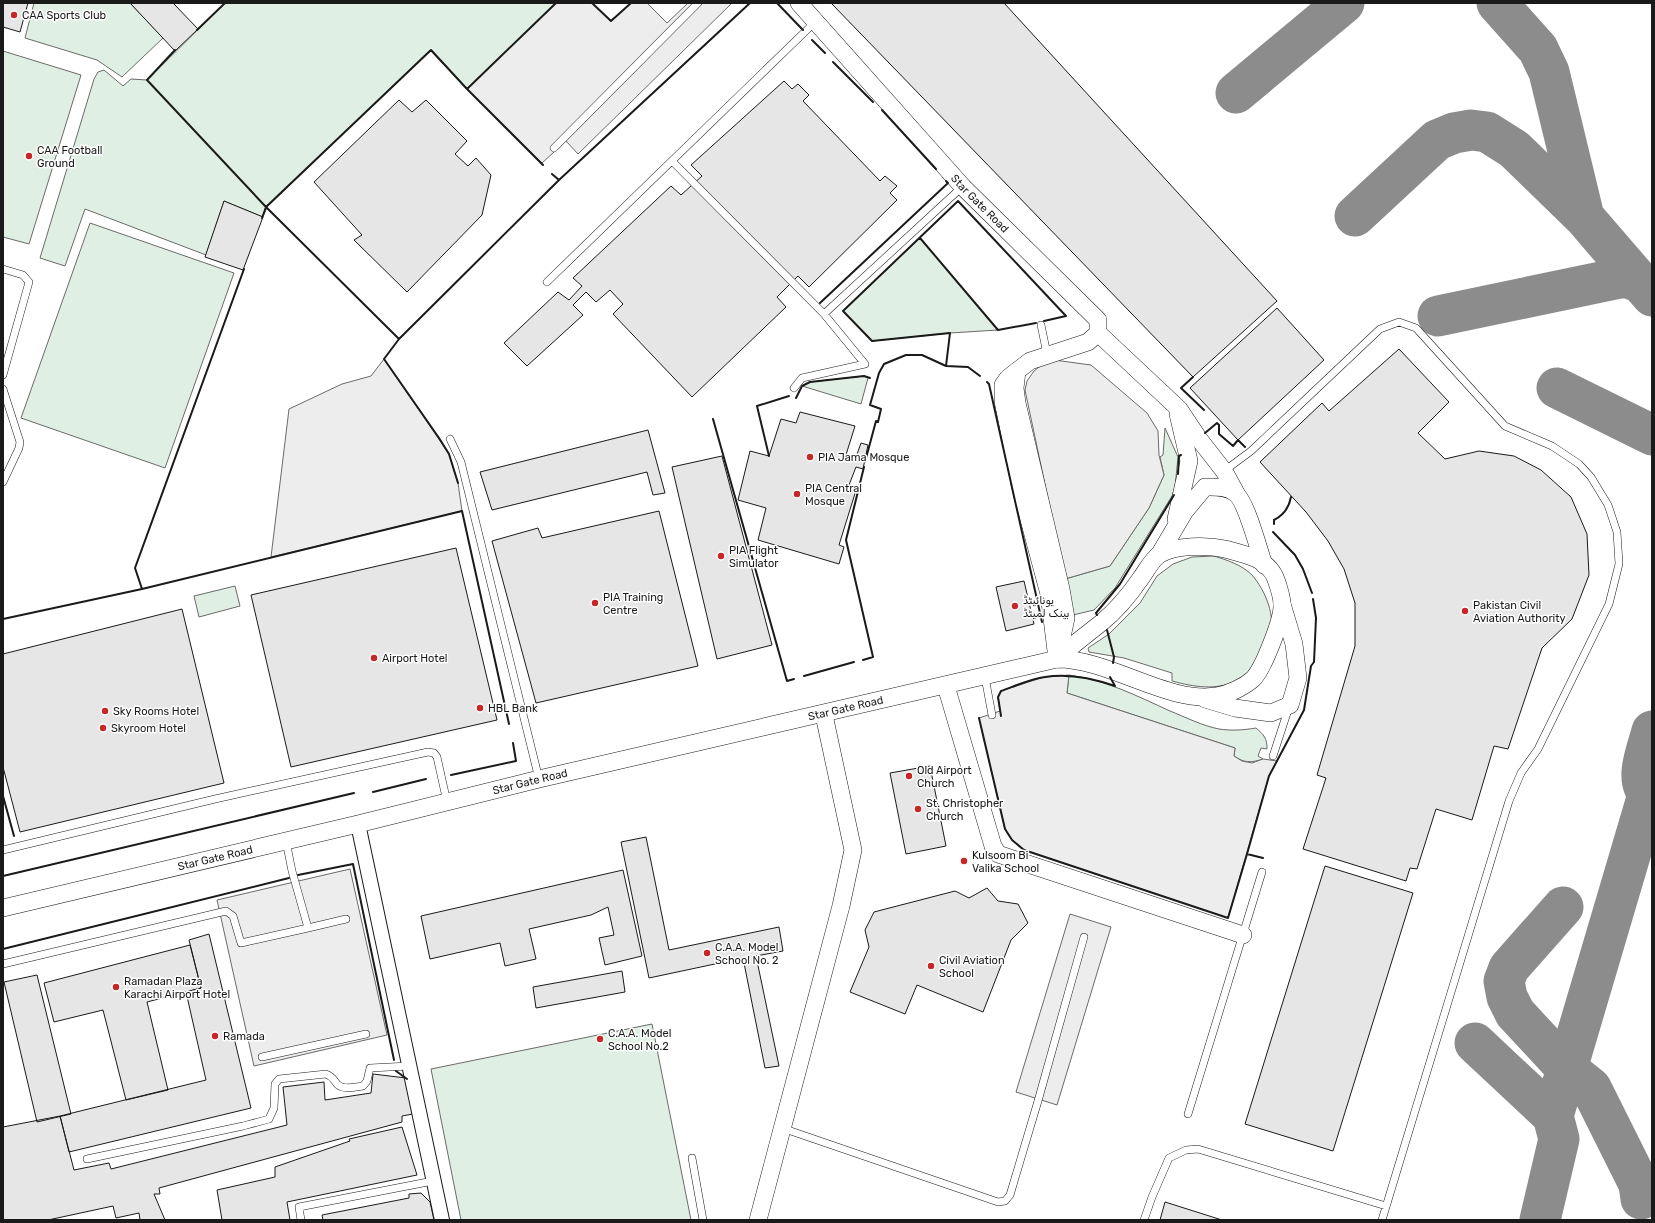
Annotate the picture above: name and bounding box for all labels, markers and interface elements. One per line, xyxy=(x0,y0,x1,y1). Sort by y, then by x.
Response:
place label: CAA Sports Club xyxy=(22,9,106,22)
marker: CAA Sports Club xyxy=(9,10,19,20)
place label: CAA Football Ground xyxy=(37,144,103,170)
marker: CAA Football Ground xyxy=(24,151,34,161)
street label: Star Gate Road xyxy=(948,172,1011,235)
place label: PIA Jama Mosque xyxy=(818,451,909,464)
marker: PIA Jama Mosque xyxy=(805,452,815,462)
place label: PIA Central Mosque xyxy=(805,482,862,508)
marker: PIA Central Mosque xyxy=(792,489,802,499)
place label: PIA Flight Simulator xyxy=(729,544,779,570)
marker: PIA Flight Simulator xyxy=(716,551,726,561)
place label: PIA Training Centre xyxy=(603,591,663,617)
place label: یونائیٹڈ بینک لمیٹڈ xyxy=(1023,594,1069,620)
marker: PIA Training Centre xyxy=(590,598,600,608)
place label: Pakistan Civil Aviation Authority xyxy=(1473,599,1566,625)
marker: یونائیٹڈ بینک لمیٹڈ xyxy=(1010,601,1020,611)
marker: Pakistan Civil Aviation Authority xyxy=(1460,606,1470,616)
place label: Airport Hotel xyxy=(382,652,448,665)
marker: Airport Hotel xyxy=(369,653,379,663)
street label: Star Gate Road xyxy=(807,693,885,723)
place label: HBL Bank xyxy=(488,702,538,715)
marker: HBL Bank xyxy=(475,703,485,713)
place label: Sky Rooms Hotel xyxy=(113,705,199,718)
marker: Sky Rooms Hotel xyxy=(100,706,110,716)
place label: Skyroom Hotel xyxy=(111,722,186,735)
marker: Skyroom Hotel xyxy=(98,723,108,733)
place label: Old Airport Church xyxy=(917,764,972,790)
street label: Star Gate Road xyxy=(491,767,569,797)
marker: Old Airport Church xyxy=(904,771,914,781)
place label: St. Christopher Church xyxy=(926,797,1004,823)
marker: St. Christopher Church xyxy=(913,804,923,814)
street label: Star Gate Road xyxy=(176,843,254,873)
place label: Kulsoom Bi Valika School xyxy=(972,849,1039,875)
marker: Kulsoom Bi Valika School xyxy=(959,856,969,866)
place label: C.A.A. Model School No. 2 xyxy=(715,941,778,967)
marker: C.A.A. Model School No. 2 xyxy=(702,948,712,958)
place label: Civil Aviation School xyxy=(939,954,1005,980)
marker: Civil Aviation School xyxy=(926,961,936,971)
place label: Ramadan Plaza Karachi Airport Hotel xyxy=(124,975,230,1001)
marker: Ramadan Plaza Karachi Airport Hotel xyxy=(111,982,121,992)
place label: C.A.A. Model School No.2 xyxy=(608,1027,671,1053)
place label: Ramada xyxy=(223,1030,265,1043)
marker: Ramada xyxy=(210,1031,220,1041)
marker: C.A.A. Model School No.2 xyxy=(595,1034,605,1044)

